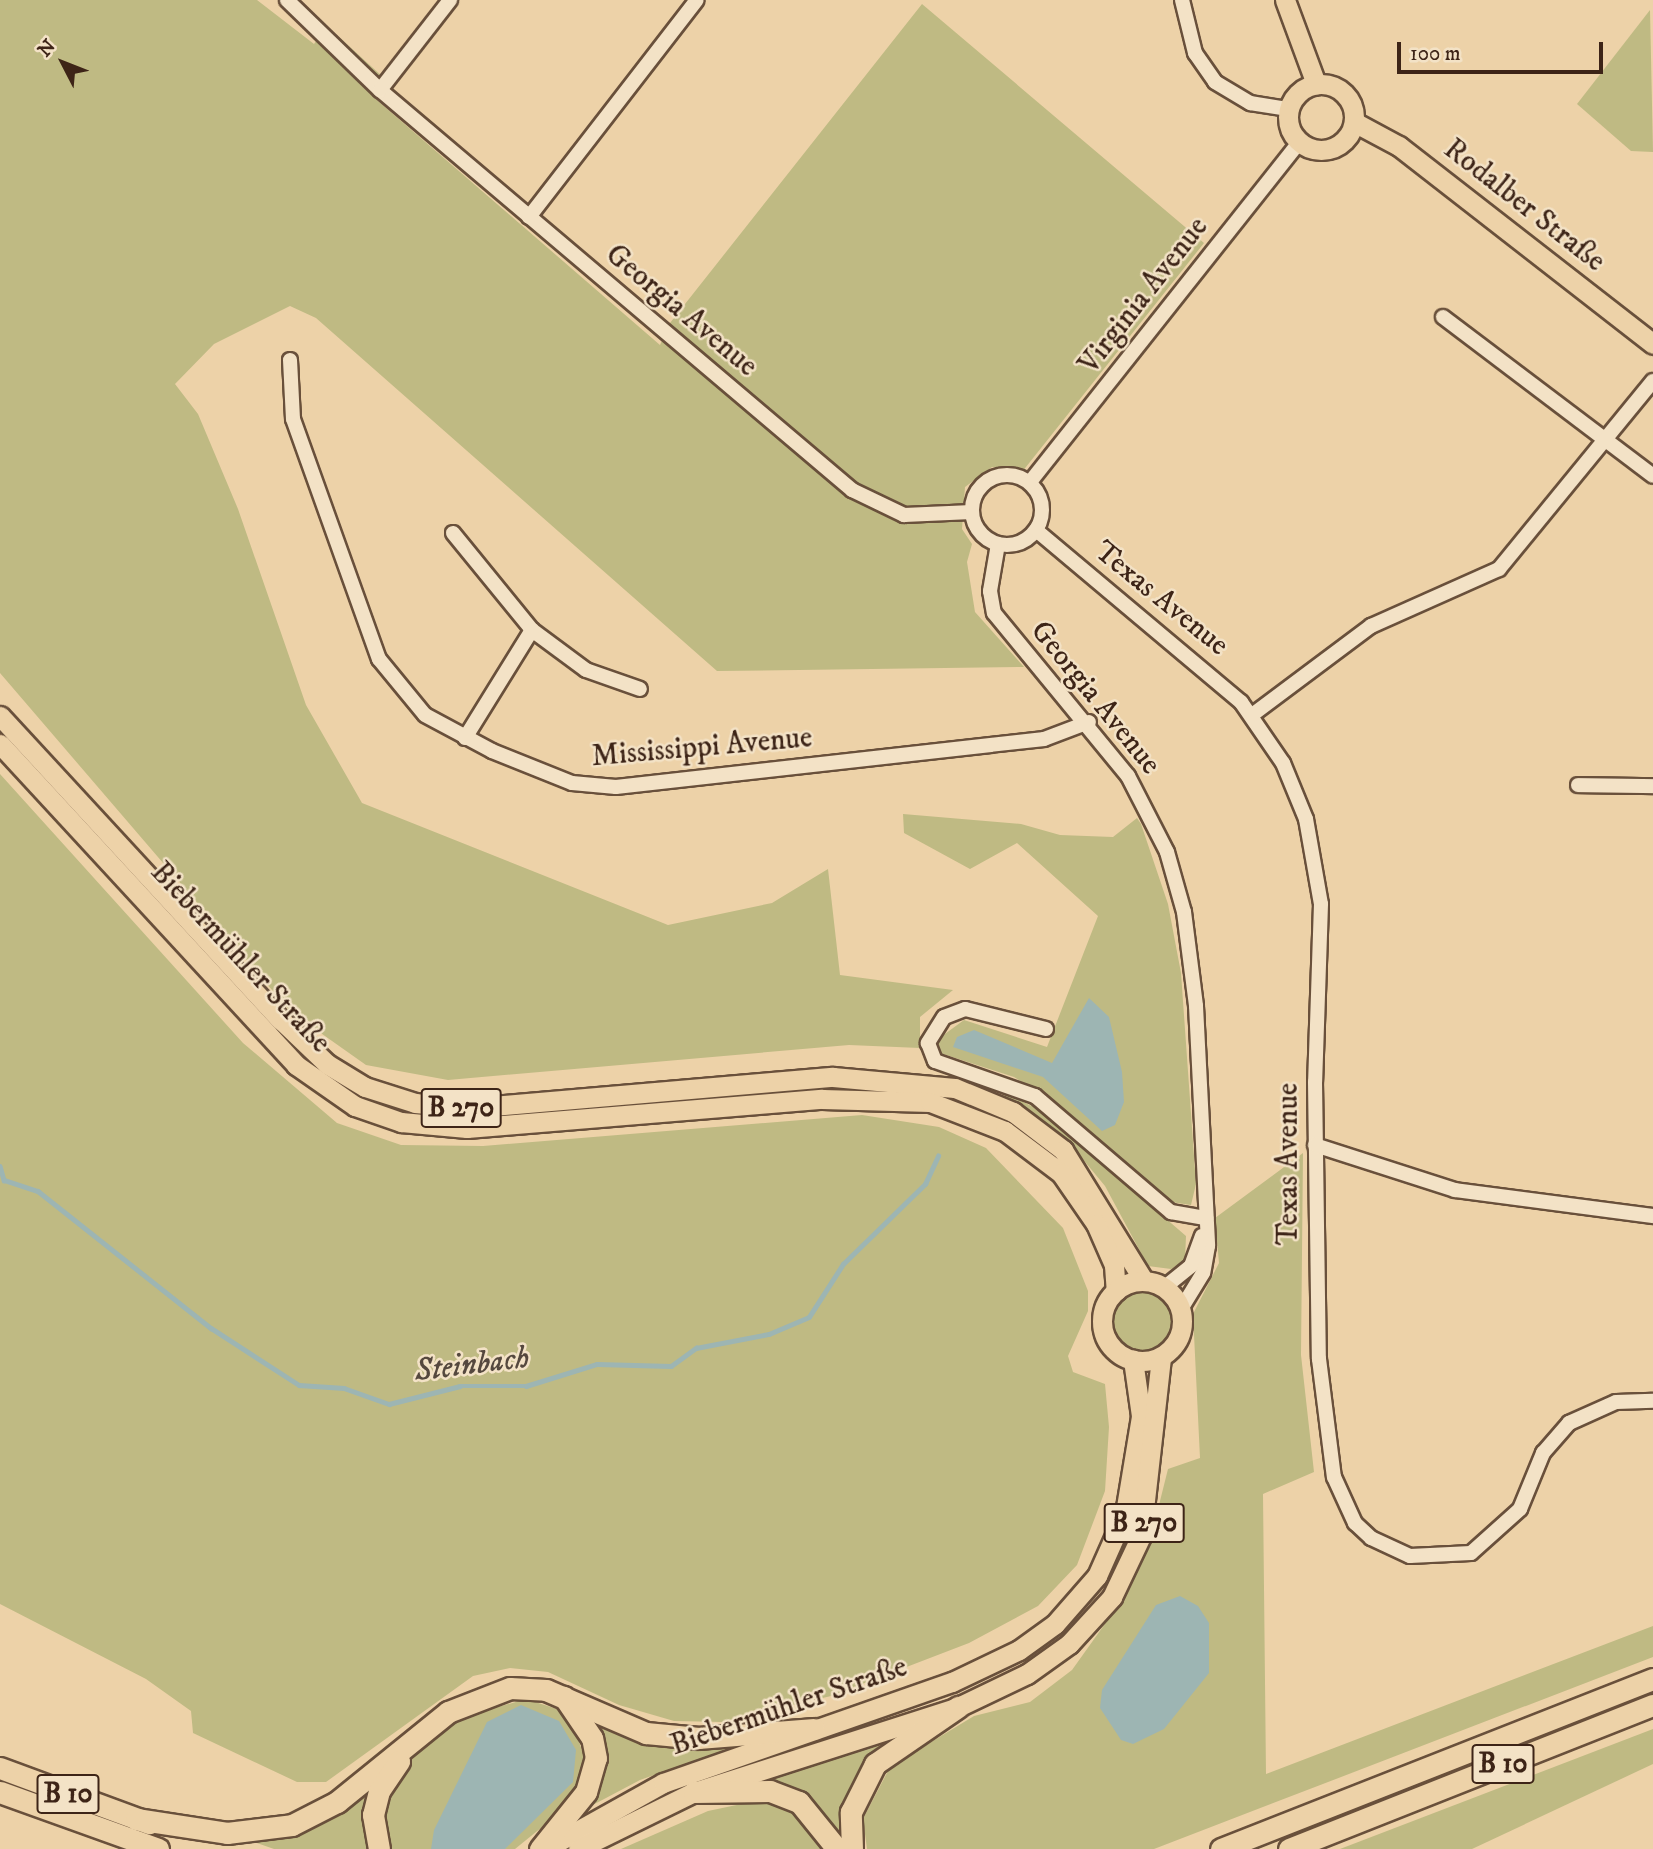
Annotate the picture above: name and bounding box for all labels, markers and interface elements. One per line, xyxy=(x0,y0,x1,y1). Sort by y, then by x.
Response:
north arrow xyxy=(28,28,98,98)
scale bar xyxy=(1401,28,1608,72)
text: N xyxy=(33,35,61,62)
text: 100 m xyxy=(1410,41,1461,67)
street label: Rodalber Straße xyxy=(1436,132,1612,280)
street label: Virginia Avenue xyxy=(1072,210,1216,382)
street label: Georgia Avenue xyxy=(598,237,764,385)
street label: Texas Avenue xyxy=(1087,534,1235,664)
street label: Georgia Avenue xyxy=(1022,614,1168,782)
street label: Mississippi Avenue xyxy=(590,720,814,776)
street label: Biebermühler Straße xyxy=(142,855,338,1061)
street label: Texas Avenue xyxy=(1271,1083,1307,1245)
road number: B 270 xyxy=(419,1084,503,1132)
water label: Steinbach xyxy=(412,1339,532,1391)
road number: B 270 xyxy=(1102,1498,1186,1548)
street label: Biebermühler Straße xyxy=(666,1650,912,1764)
road number: B 10 xyxy=(1472,1740,1534,1788)
road number: B 10 xyxy=(36,1770,100,1818)

